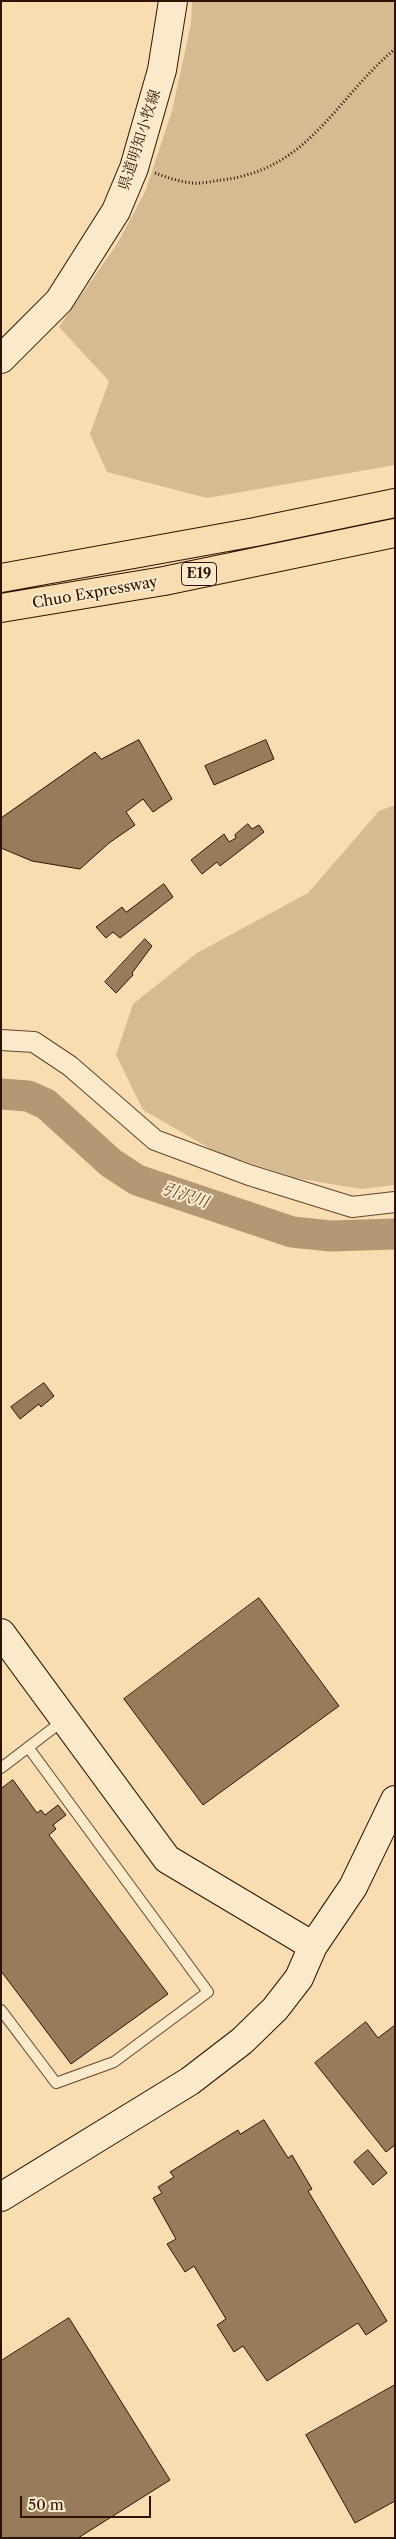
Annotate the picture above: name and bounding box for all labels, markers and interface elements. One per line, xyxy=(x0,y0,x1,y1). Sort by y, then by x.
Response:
street label: 県道明知小牧線 xyxy=(115,87,165,193)
road number: E19 xyxy=(182,562,216,586)
street label: Chuo Expressway xyxy=(31,573,159,613)
water label: 引沢川 xyxy=(159,1179,211,1213)
scale bar xyxy=(22,2486,154,2518)
text: 50 m xyxy=(28,2495,64,2514)

